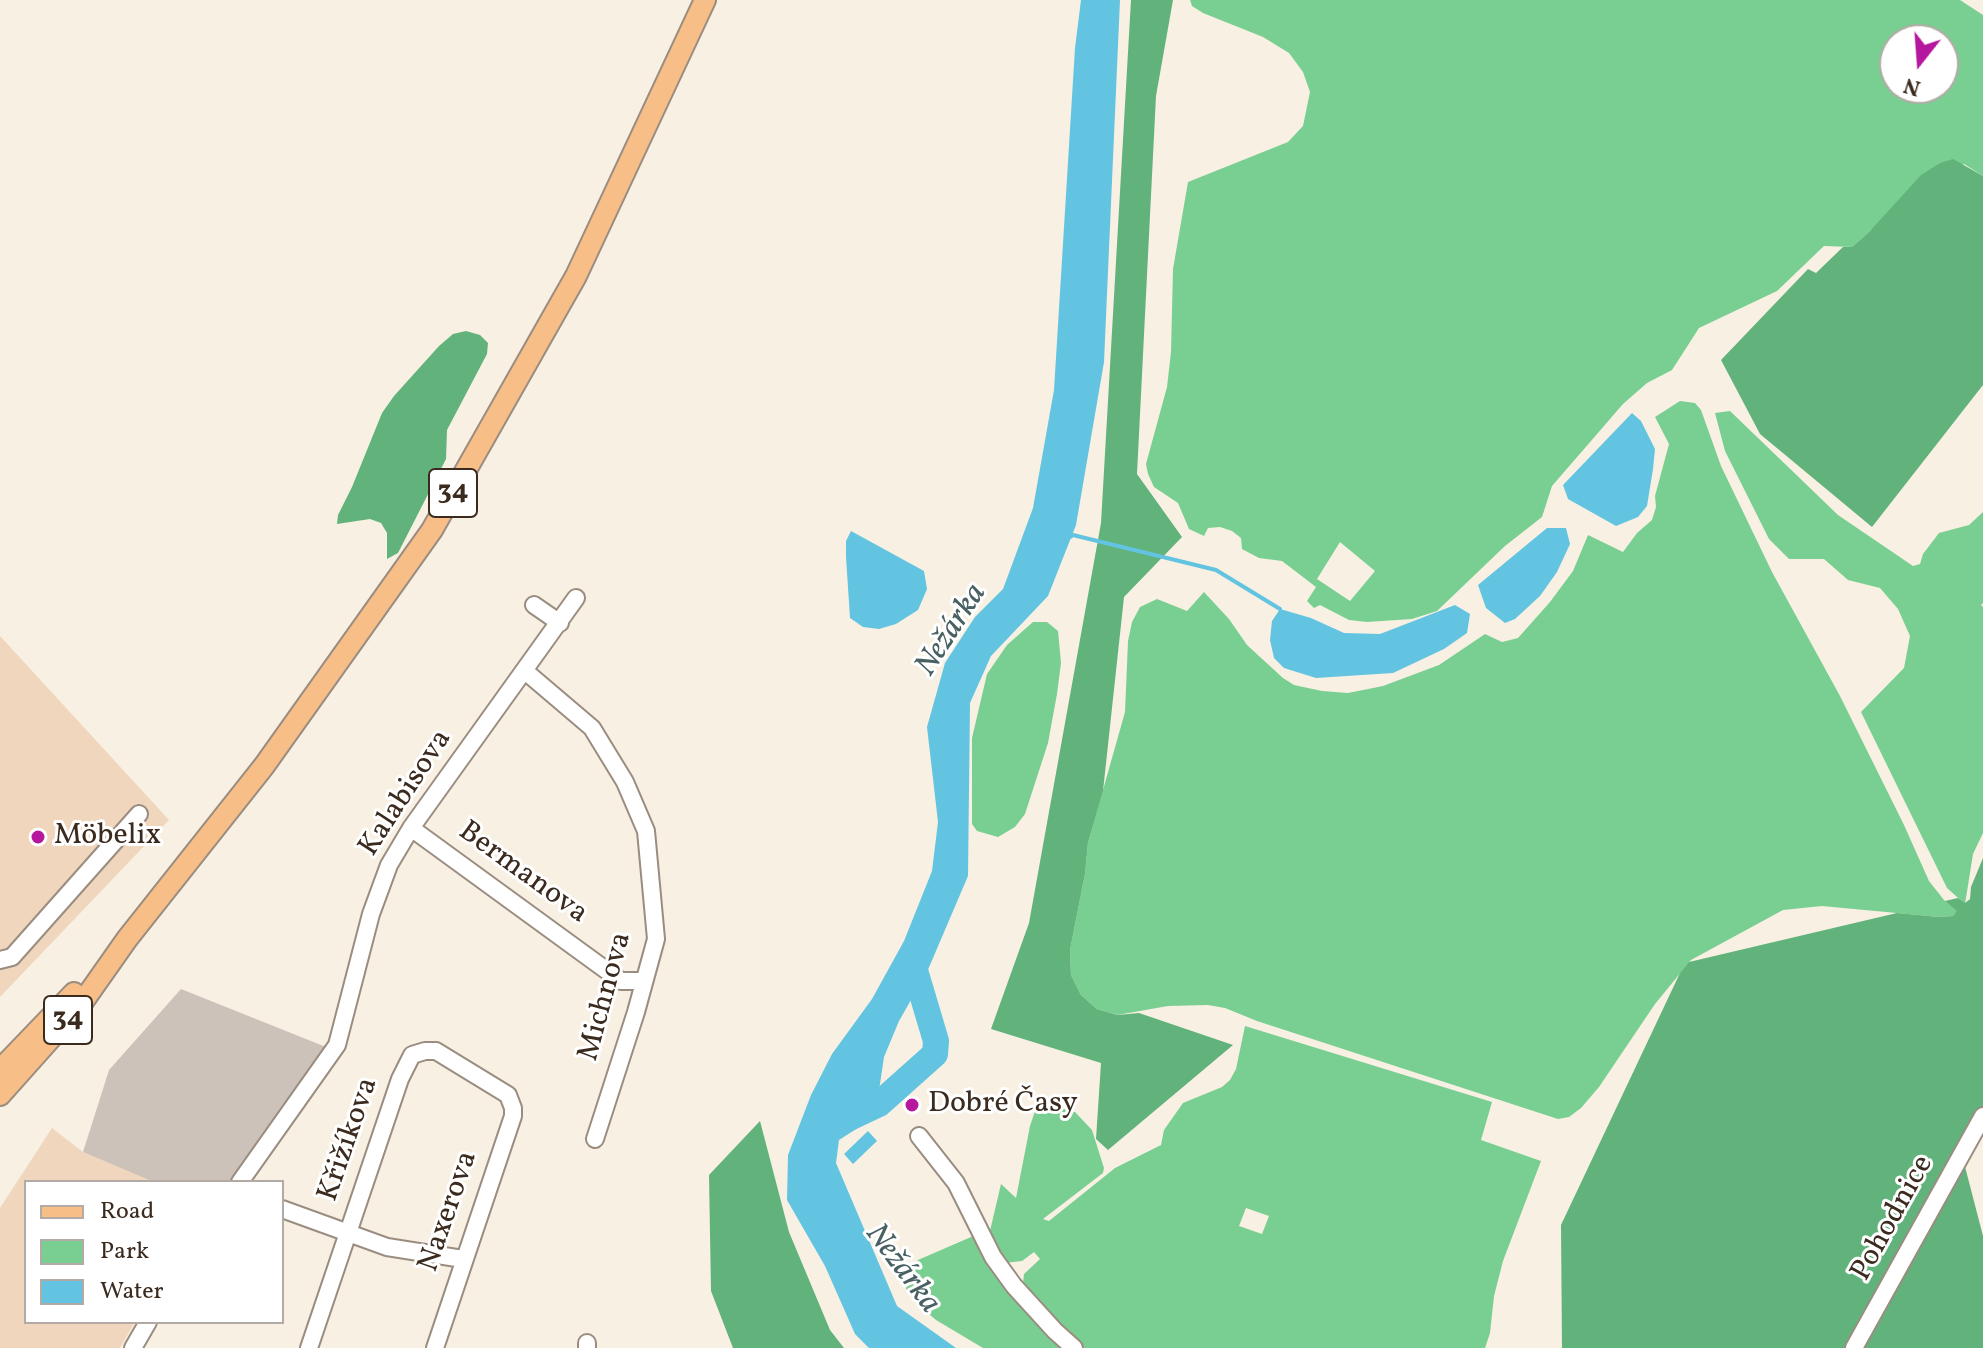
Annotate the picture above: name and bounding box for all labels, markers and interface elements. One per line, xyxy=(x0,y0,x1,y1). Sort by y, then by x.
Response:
north arrow xyxy=(1879,24,1959,104)
text: N xyxy=(1900,68,1925,103)
road number: 34 xyxy=(429,469,477,517)
water label: Nežárka xyxy=(909,578,997,684)
street label: Kalabisova xyxy=(353,724,461,864)
street label: Bermanova xyxy=(450,815,594,933)
place label: Möbelix xyxy=(54,819,161,855)
marker: Möbelix xyxy=(29,828,47,846)
street label: Michnova xyxy=(573,929,641,1065)
road number: 34 xyxy=(44,996,92,1044)
street label: Křižíkova xyxy=(312,1073,388,1207)
place label: Dobré Časy xyxy=(928,1087,1078,1123)
marker: Dobré Časy xyxy=(903,1096,921,1114)
street label: Naxerova xyxy=(413,1147,487,1277)
street label: Pohodnice xyxy=(1845,1150,1943,1288)
legend xyxy=(24,1180,284,1324)
text: Road xyxy=(100,1195,154,1229)
water label: Nežárka xyxy=(855,1218,947,1322)
text: Park xyxy=(100,1235,149,1269)
text: Water xyxy=(100,1275,164,1309)

